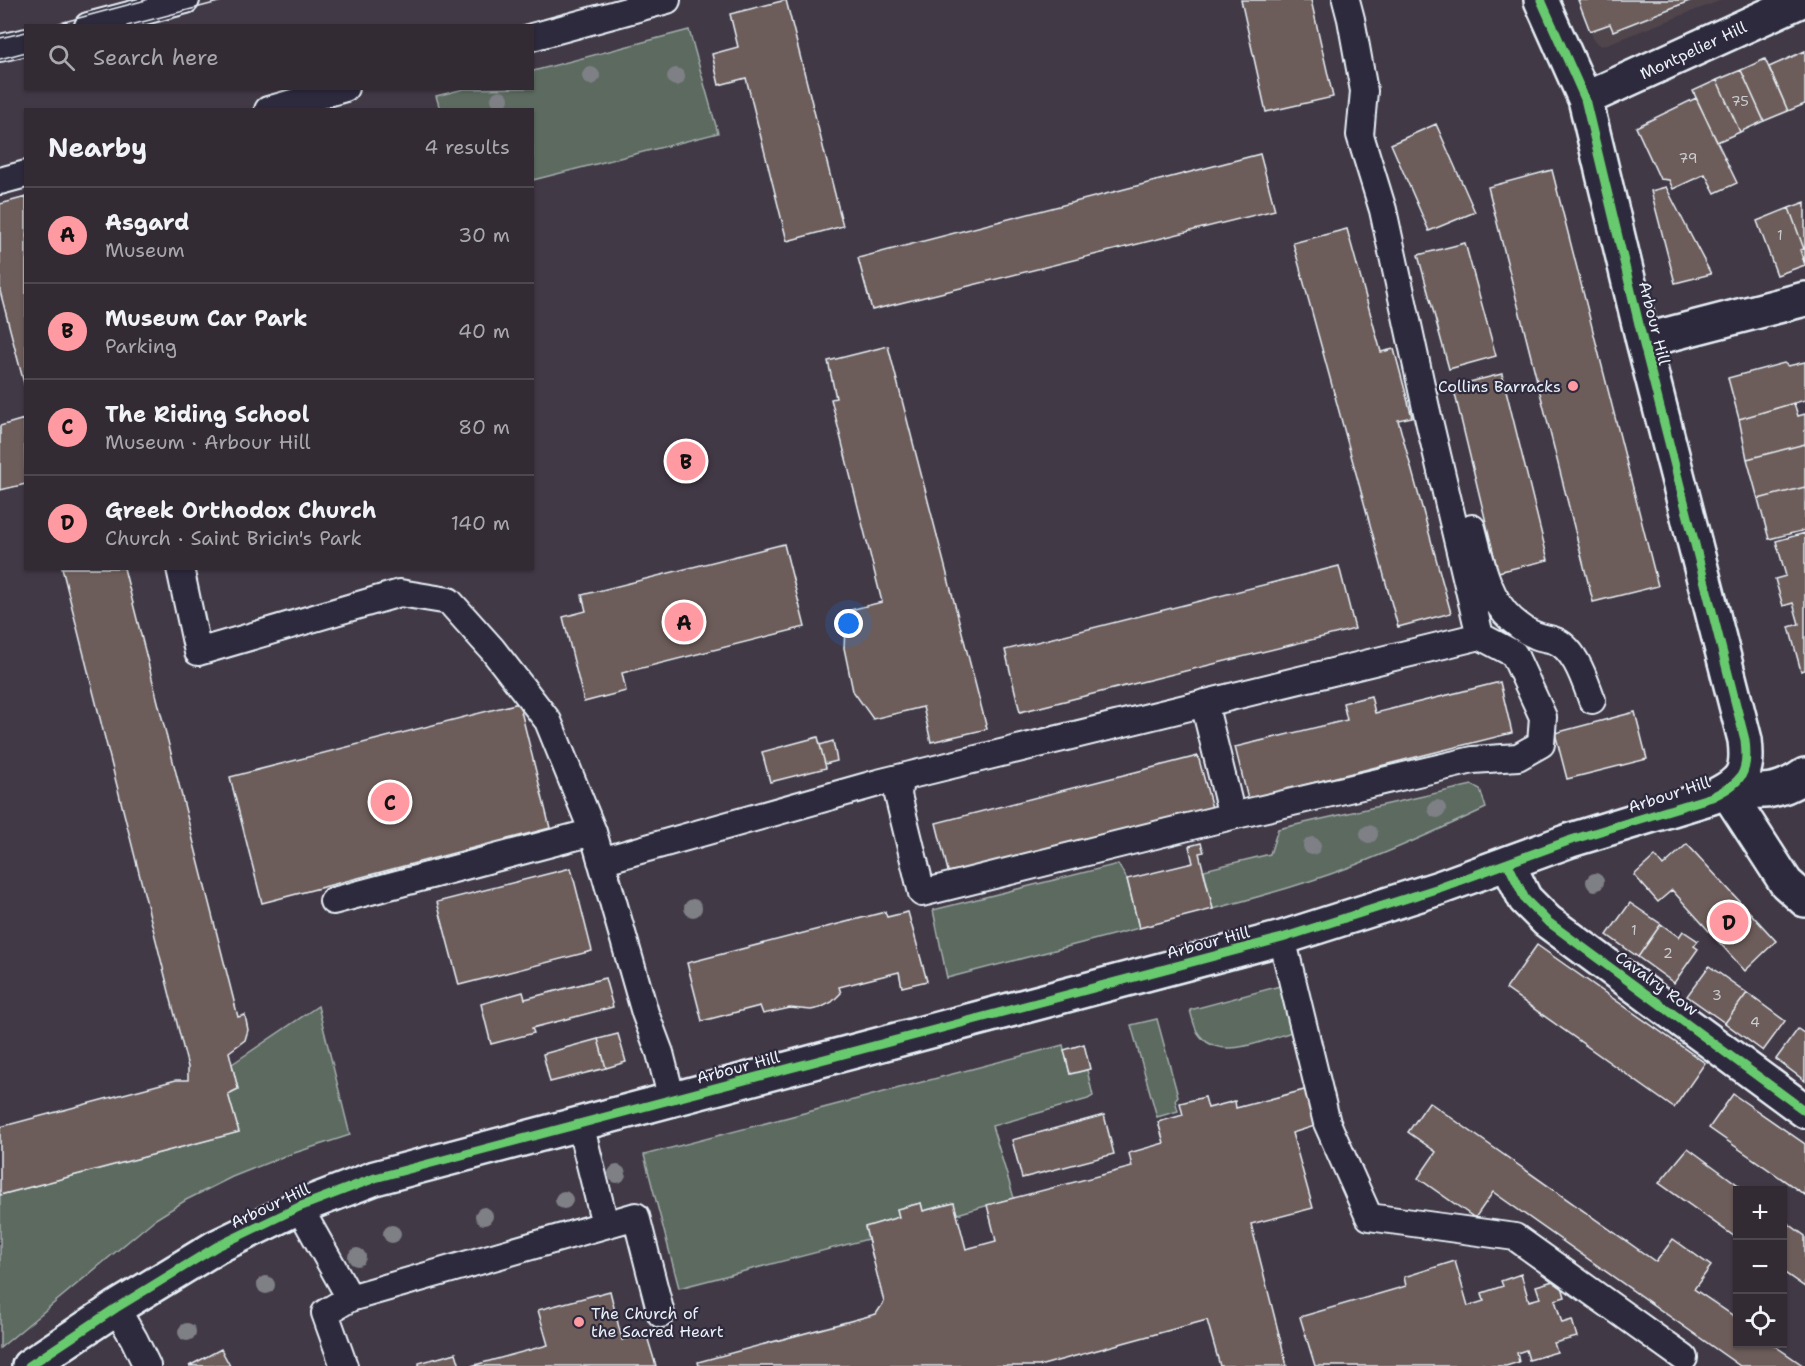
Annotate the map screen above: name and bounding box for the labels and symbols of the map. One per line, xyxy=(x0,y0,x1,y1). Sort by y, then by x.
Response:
street label: Montpelier Hill xyxy=(1636,16,1750,84)
house number: 75 xyxy=(1731,92,1749,110)
house number: 79 xyxy=(1678,149,1698,167)
house number: 1 xyxy=(1777,226,1783,244)
street label: Arbour Hill xyxy=(1634,279,1675,367)
place label: Collins Barracks xyxy=(1438,376,1561,397)
marker: Collins Barracks xyxy=(1566,379,1580,393)
pin: B xyxy=(666,438,706,484)
pin: A xyxy=(664,600,704,644)
your location xyxy=(834,609,863,638)
street label: Arbour Hill xyxy=(1625,771,1713,818)
pin: C xyxy=(370,780,410,824)
pin: D xyxy=(1710,900,1748,944)
street label: Arbour Hill xyxy=(1164,921,1252,964)
house number: 1 xyxy=(1631,921,1637,939)
house number: 2 xyxy=(1663,944,1673,962)
street label: Cavalry Row xyxy=(1611,946,1702,1021)
house number: 3 xyxy=(1712,986,1722,1004)
house number: 4 xyxy=(1750,1013,1760,1031)
street label: Arbour Hill xyxy=(694,1046,782,1089)
street label: Arbour Hill xyxy=(227,1178,313,1233)
place label: The Church of the Sacred Heart xyxy=(591,1303,724,1342)
marker: The Church of the Sacred Heart xyxy=(572,1315,586,1329)

